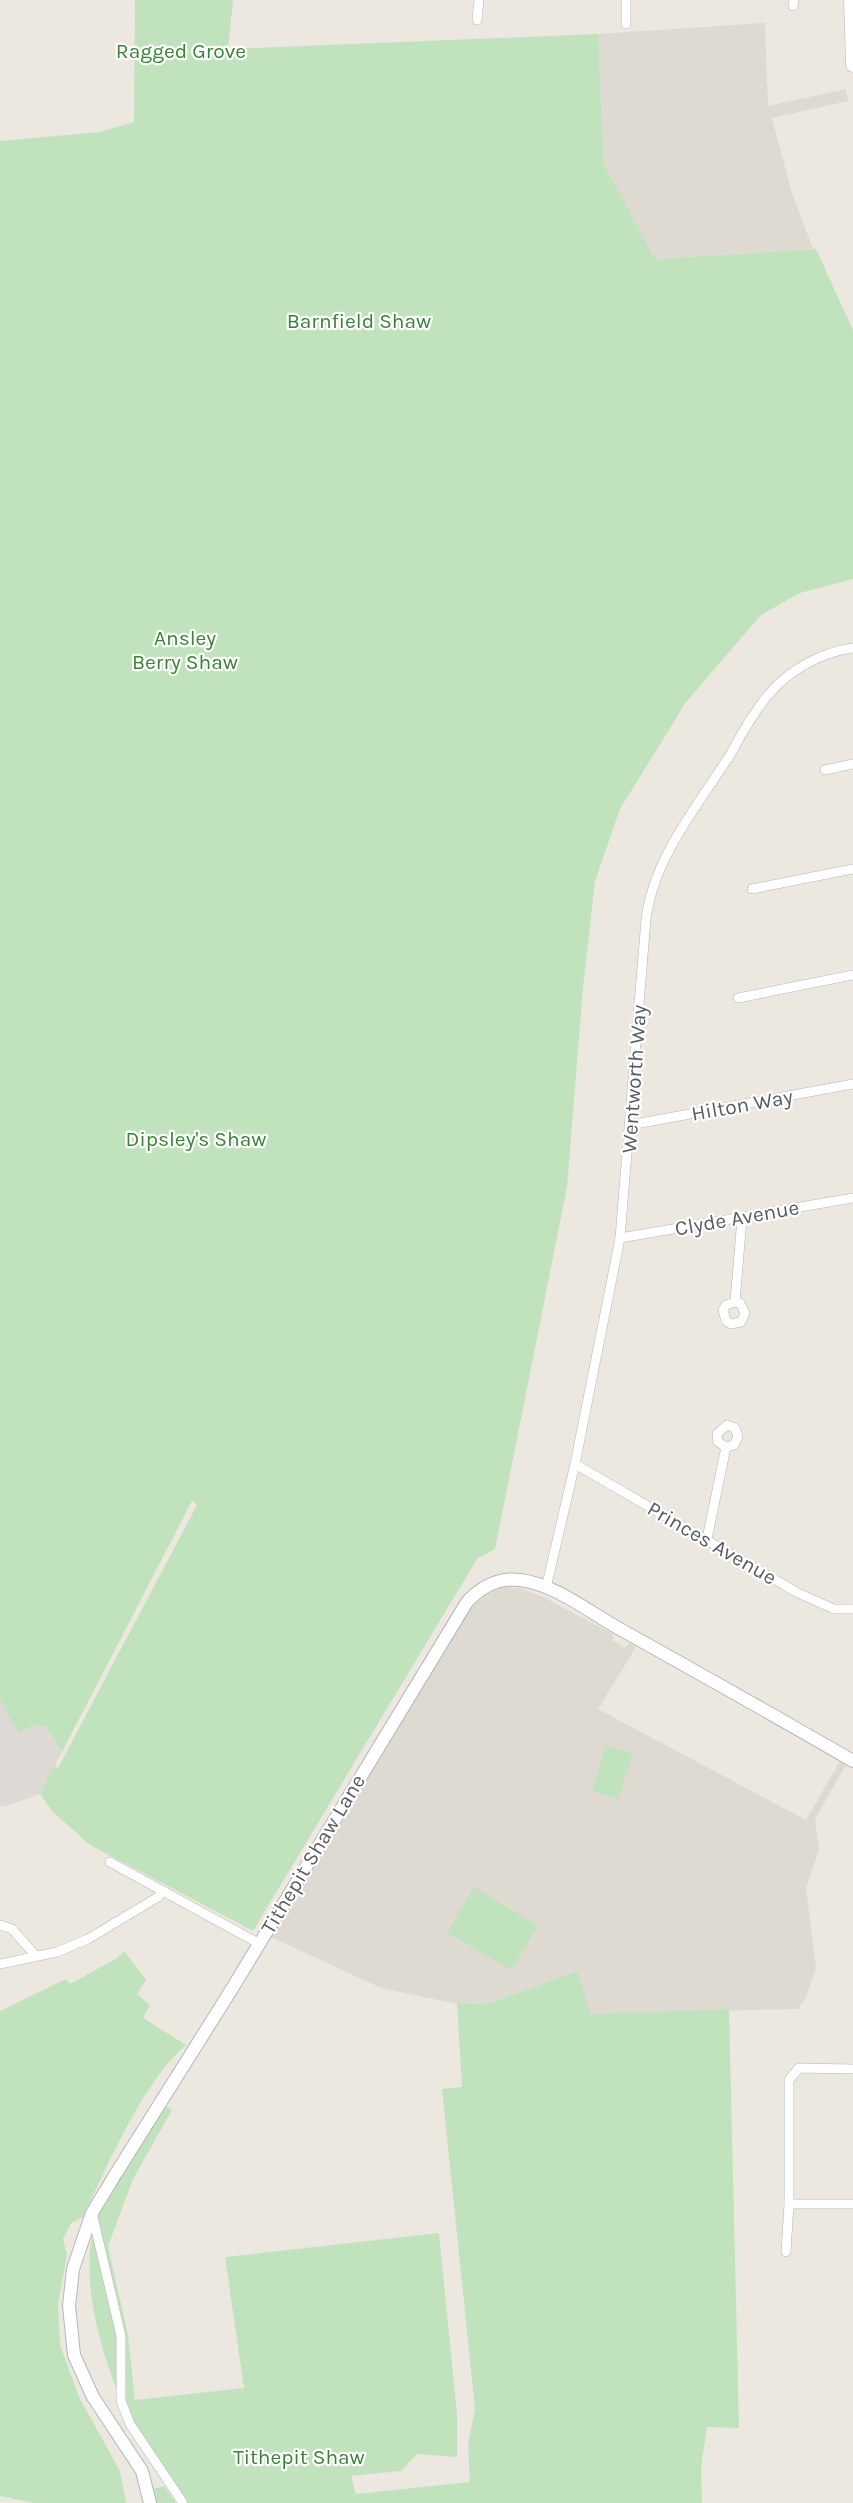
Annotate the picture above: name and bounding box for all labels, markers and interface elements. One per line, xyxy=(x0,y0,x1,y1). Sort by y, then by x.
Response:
park label: Ragged Grove xyxy=(116,39,246,63)
park label: Barnfield Shaw xyxy=(287,309,431,333)
park label: Ansley Berry Shaw xyxy=(132,626,238,674)
street label: Wentworth Way xyxy=(617,1004,651,1154)
street label: Hilton Way xyxy=(689,1084,795,1126)
park label: Dipsley's Shaw xyxy=(126,1127,266,1151)
street label: Clyde Avenue xyxy=(673,1195,801,1241)
street label: Princes Avenue xyxy=(643,1496,781,1590)
street label: Tithepit Shaw Lane xyxy=(256,1770,370,1938)
park label: Tithepit Shaw xyxy=(233,2445,365,2469)

